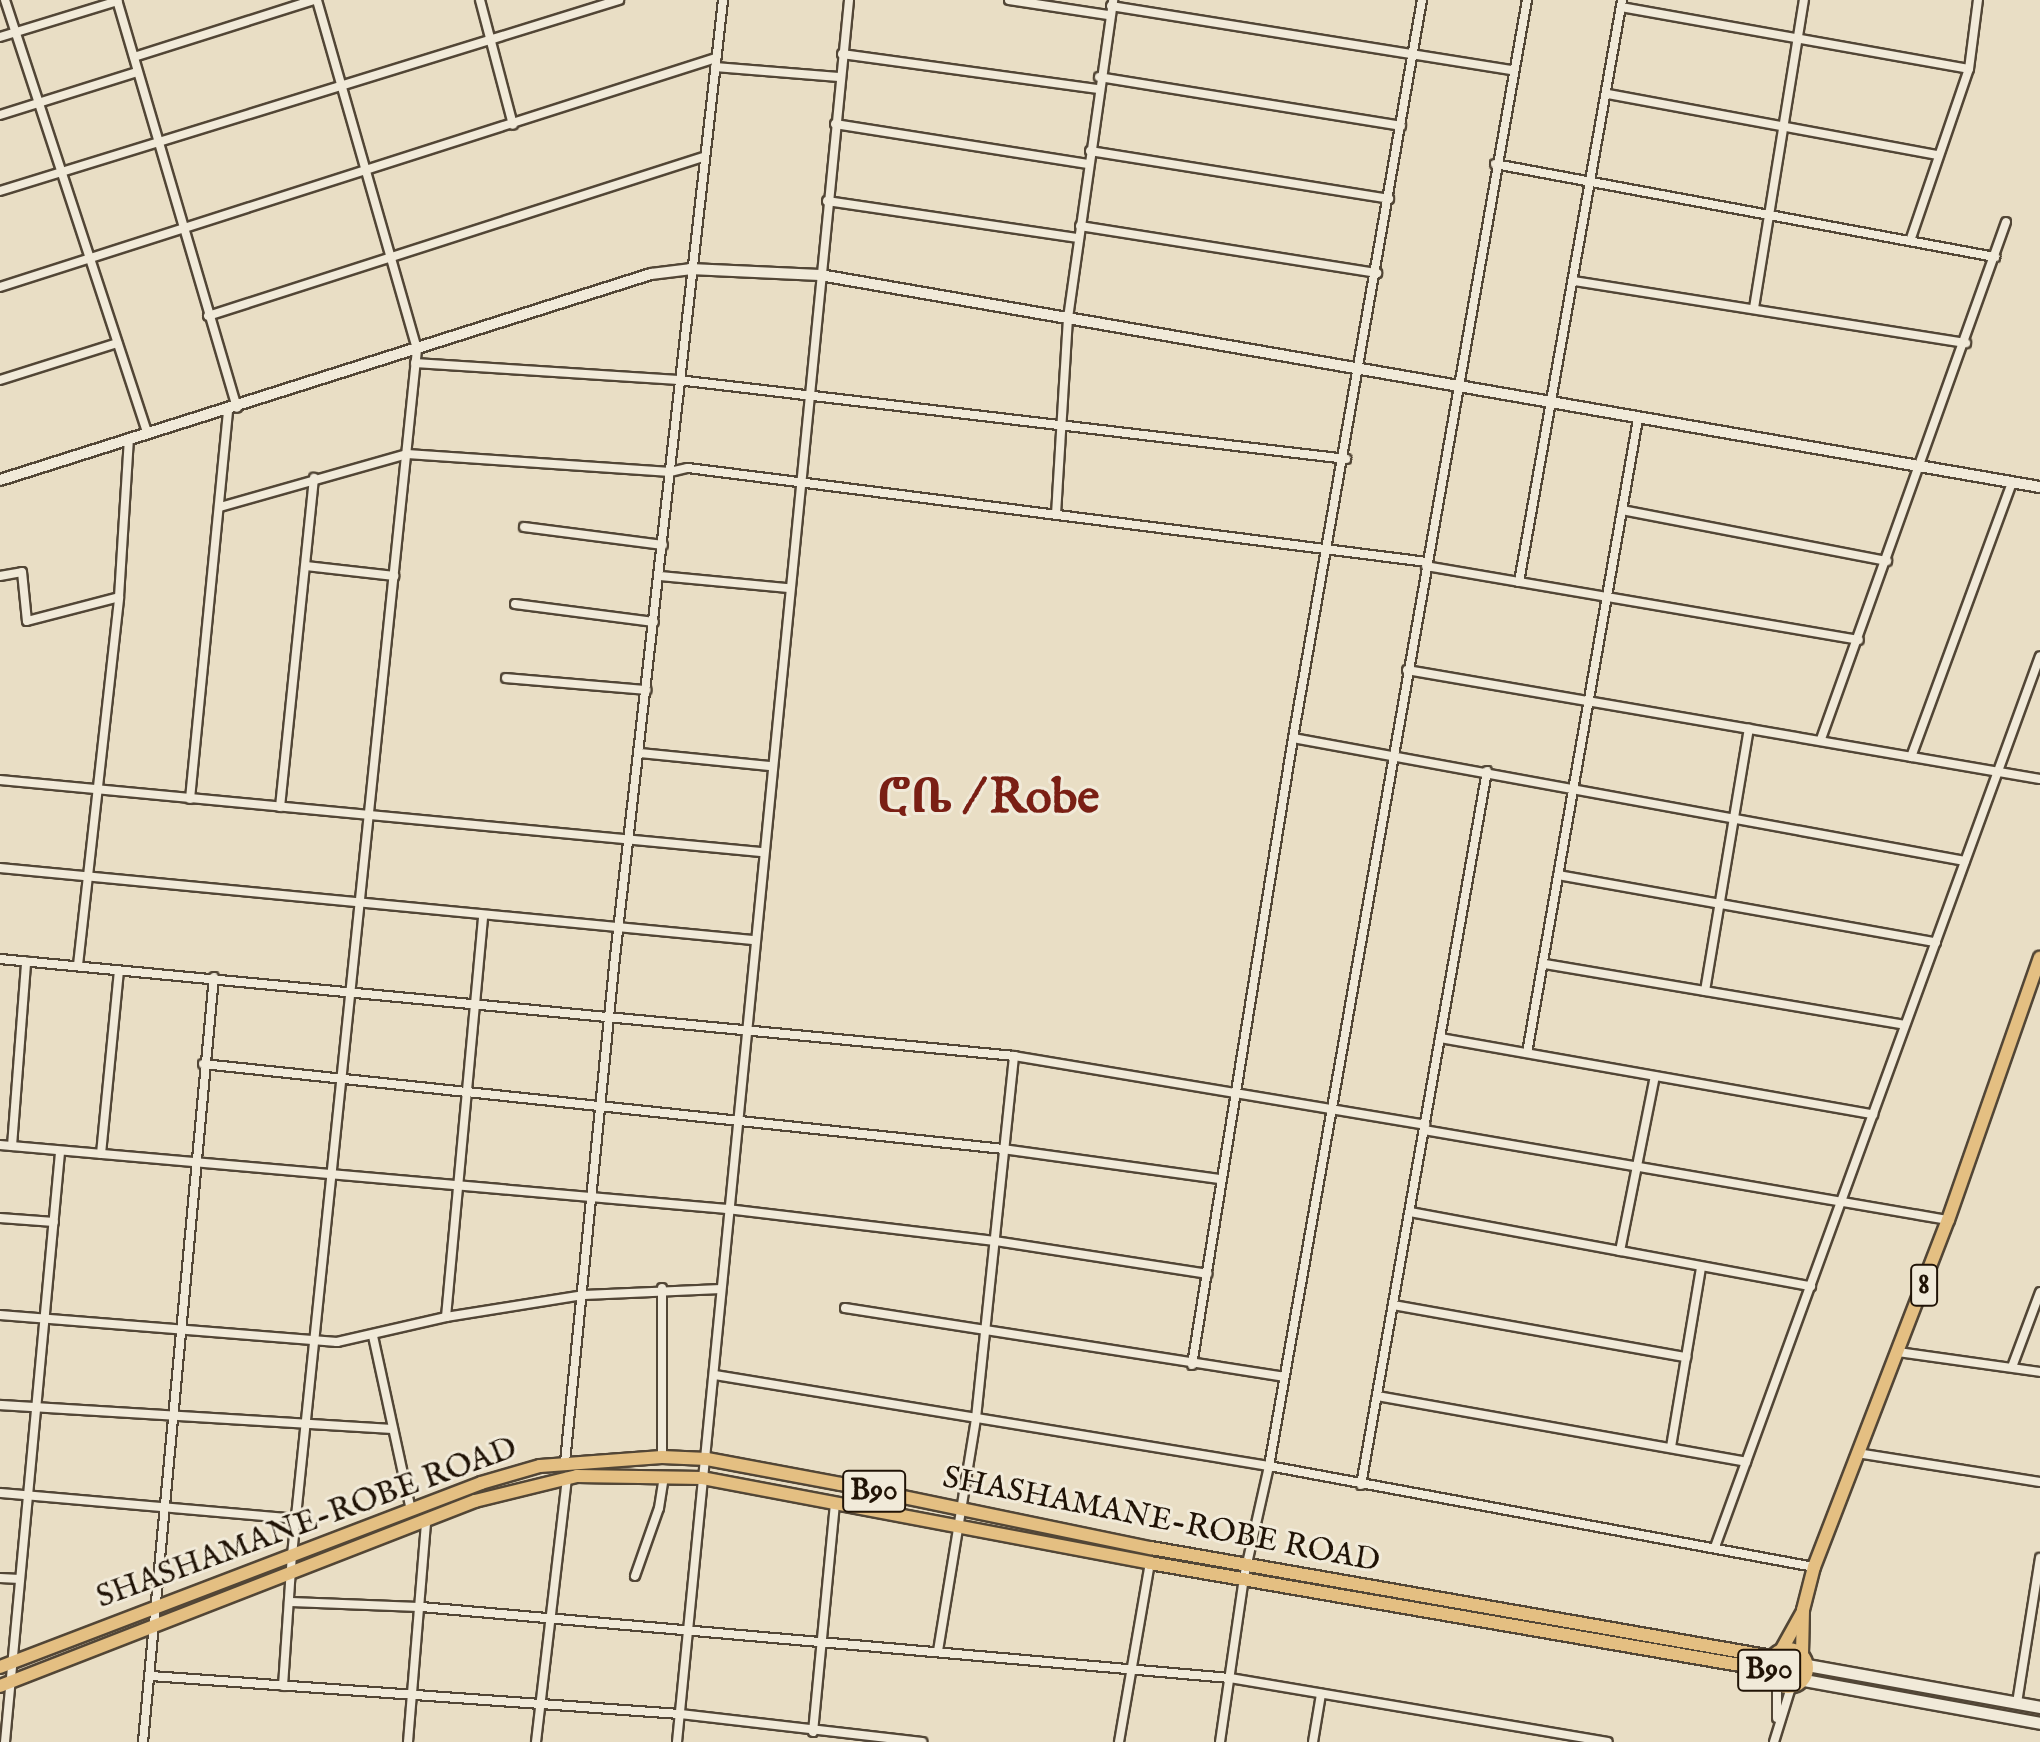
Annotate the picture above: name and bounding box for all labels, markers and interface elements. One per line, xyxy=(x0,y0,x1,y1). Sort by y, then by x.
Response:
district label: ሮቤ / Robe xyxy=(877,771,1099,829)
road number: 8 xyxy=(1910,1259,1938,1311)
street label: SHASHAMANE-ROBE ROAD xyxy=(92,1430,522,1618)
street label: SHASHAMANE-ROBE ROAD xyxy=(939,1460,1383,1582)
road number: B90 xyxy=(842,1465,906,1517)
road number: B90 xyxy=(1737,1644,1801,1696)

